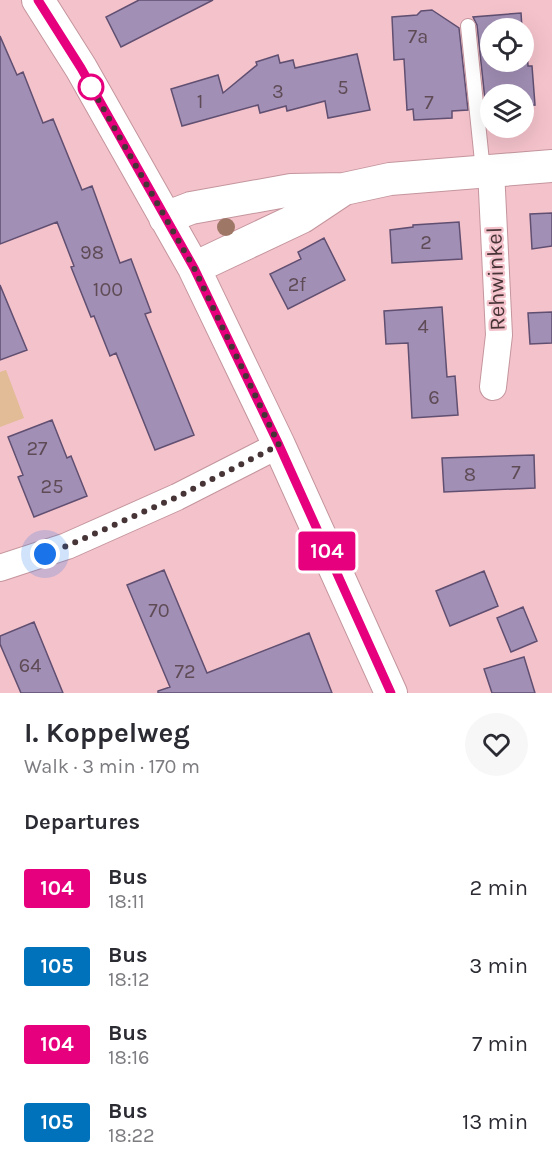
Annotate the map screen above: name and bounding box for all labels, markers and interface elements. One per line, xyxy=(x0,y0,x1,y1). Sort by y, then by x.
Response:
map controls xyxy=(480,18,534,138)
button: locate xyxy=(480,18,534,72)
house number: 7a xyxy=(408,25,428,48)
unlabelled marker xyxy=(78,74,104,100)
house number: 5 xyxy=(337,76,349,99)
house number: 3 xyxy=(272,80,284,103)
button: layers xyxy=(480,84,534,138)
house number: 1 xyxy=(197,90,203,113)
house number: 7 xyxy=(424,91,434,114)
street label: Rehwinkel xyxy=(481,227,511,331)
house number: 2 xyxy=(420,231,432,254)
house number: 98 xyxy=(80,241,104,264)
house number: 2f xyxy=(288,273,306,296)
house number: 100 xyxy=(93,278,123,301)
house number: 4 xyxy=(417,315,429,338)
house number: 6 xyxy=(428,386,440,409)
house number: 27 xyxy=(27,437,48,460)
house number: 7 xyxy=(511,461,521,484)
house number: 8 xyxy=(464,463,476,486)
house number: 25 xyxy=(41,475,63,498)
line badge: 104 xyxy=(292,532,362,570)
your location xyxy=(30,539,60,569)
text: 104 xyxy=(310,539,344,563)
house number: 70 xyxy=(148,599,170,622)
house number: 64 xyxy=(19,654,41,677)
house number: 72 xyxy=(175,660,195,683)
button: heart xyxy=(465,713,528,776)
text: I. Koppelweg xyxy=(24,716,190,749)
text: Walk · 3 min · 170 m xyxy=(24,755,200,778)
text: Departures xyxy=(24,809,140,835)
text: Bus xyxy=(108,864,148,890)
text: 2 min xyxy=(470,875,528,901)
text: 104 xyxy=(40,876,74,900)
text: 18:11 xyxy=(108,890,145,913)
text: Bus xyxy=(108,942,148,968)
text: 3 min xyxy=(469,953,528,979)
text: 105 xyxy=(41,954,74,978)
text: 18:12 xyxy=(108,968,150,991)
text: Bus xyxy=(108,1020,148,1046)
text: 7 min xyxy=(472,1031,528,1057)
text: 104 xyxy=(40,1032,74,1056)
text: 18:16 xyxy=(108,1046,150,1069)
text: Bus xyxy=(108,1098,148,1124)
text: 13 min xyxy=(462,1109,528,1135)
text: 105 xyxy=(41,1110,74,1134)
text: 18:22 xyxy=(108,1124,155,1147)

